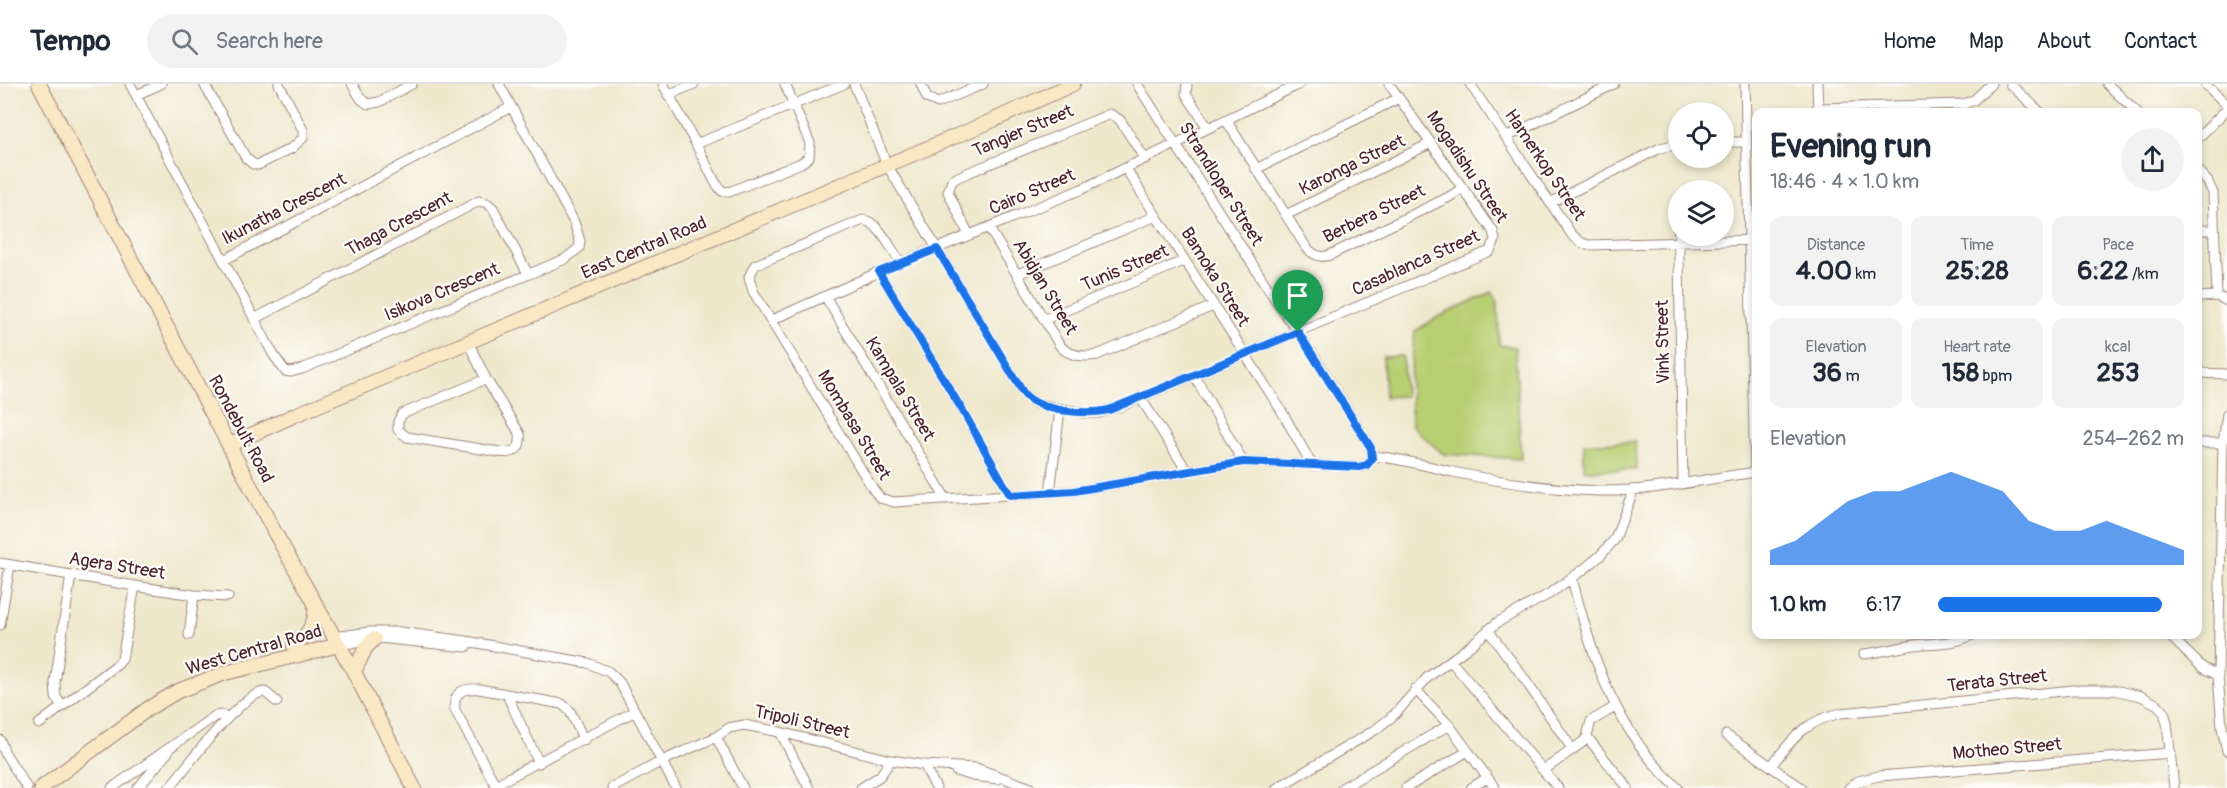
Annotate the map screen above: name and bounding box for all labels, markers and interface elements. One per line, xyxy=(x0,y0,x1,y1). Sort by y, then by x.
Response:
search box xyxy=(147,14,567,68)
text: Tempo xyxy=(30,24,111,59)
icon: search xyxy=(168,25,201,58)
text: Search here xyxy=(216,27,323,55)
text: Home xyxy=(1883,28,1936,55)
text: Map xyxy=(1969,28,2004,55)
text: About xyxy=(2037,28,2091,55)
text: Contact xyxy=(2124,28,2197,55)
street label: Tangier Street xyxy=(969,99,1078,163)
map controls xyxy=(1668,102,1734,246)
button: locate xyxy=(1668,102,1734,168)
street label: Hamerkop Street xyxy=(1499,105,1591,226)
street label: Mogadishu Street xyxy=(1421,107,1513,228)
street label: Strandloper Street xyxy=(1174,118,1269,251)
text: Evening run xyxy=(1770,126,1931,167)
button: share xyxy=(2121,128,2184,191)
street label: Karonga Street xyxy=(1295,129,1409,201)
street label: Cairo Street xyxy=(986,163,1079,220)
street label: Ikunatha Crescent xyxy=(218,167,351,250)
text: 18:46 · 4 × 1.0 km xyxy=(1770,169,1919,194)
street label: Berbera Street xyxy=(1319,179,1429,249)
button: layers xyxy=(1668,180,1734,246)
street label: Thaga Crescent xyxy=(342,186,457,262)
street label: East Central Road xyxy=(578,211,710,285)
street label: Bamoka Street xyxy=(1175,223,1255,332)
street label: Casablanca Street xyxy=(1349,224,1484,301)
street label: Abidjan Street xyxy=(1007,235,1083,340)
text: Distance xyxy=(1807,235,1865,255)
text: Time xyxy=(1960,235,1994,255)
text: Pace xyxy=(2102,235,2134,255)
street label: Tunis Street xyxy=(1078,239,1173,297)
text: 4.00 xyxy=(1796,255,1852,287)
text: 25:28 xyxy=(1945,255,2009,287)
text: 6:22 xyxy=(2077,255,2129,287)
street label: Isikova Crescent xyxy=(381,257,504,327)
text: km xyxy=(1852,264,1876,284)
text: /km xyxy=(2129,264,2159,284)
pin xyxy=(1272,270,1323,332)
icon: arrive xyxy=(1281,279,1314,312)
street label: Vink Street xyxy=(1651,299,1675,384)
street label: Kampala Street xyxy=(860,333,940,446)
text: Elevation xyxy=(1806,337,1866,357)
text: Heart rate xyxy=(1943,337,2011,357)
text: kcal xyxy=(2105,337,2131,357)
text: 36 xyxy=(1812,357,1842,389)
text: 158 xyxy=(1942,357,1979,389)
text: 253 xyxy=(2096,357,2140,389)
street label: Mombasa Street xyxy=(812,366,896,485)
text: m xyxy=(1842,366,1860,386)
text: bpm xyxy=(1979,366,2012,386)
street label: Rondebult Road xyxy=(203,371,279,487)
text: Elevation xyxy=(1770,426,1846,451)
text: 254–262 m xyxy=(2083,426,2184,451)
street label: Agera Street xyxy=(67,547,167,585)
text: 1.0 km xyxy=(1770,592,1826,617)
text: 6:17 xyxy=(1866,592,1901,617)
street label: West Central Road xyxy=(183,620,325,680)
street label: Terata Street xyxy=(1946,664,2049,698)
street label: Tripoli Street xyxy=(752,700,853,744)
street label: Motheo Street xyxy=(1951,733,2063,765)

